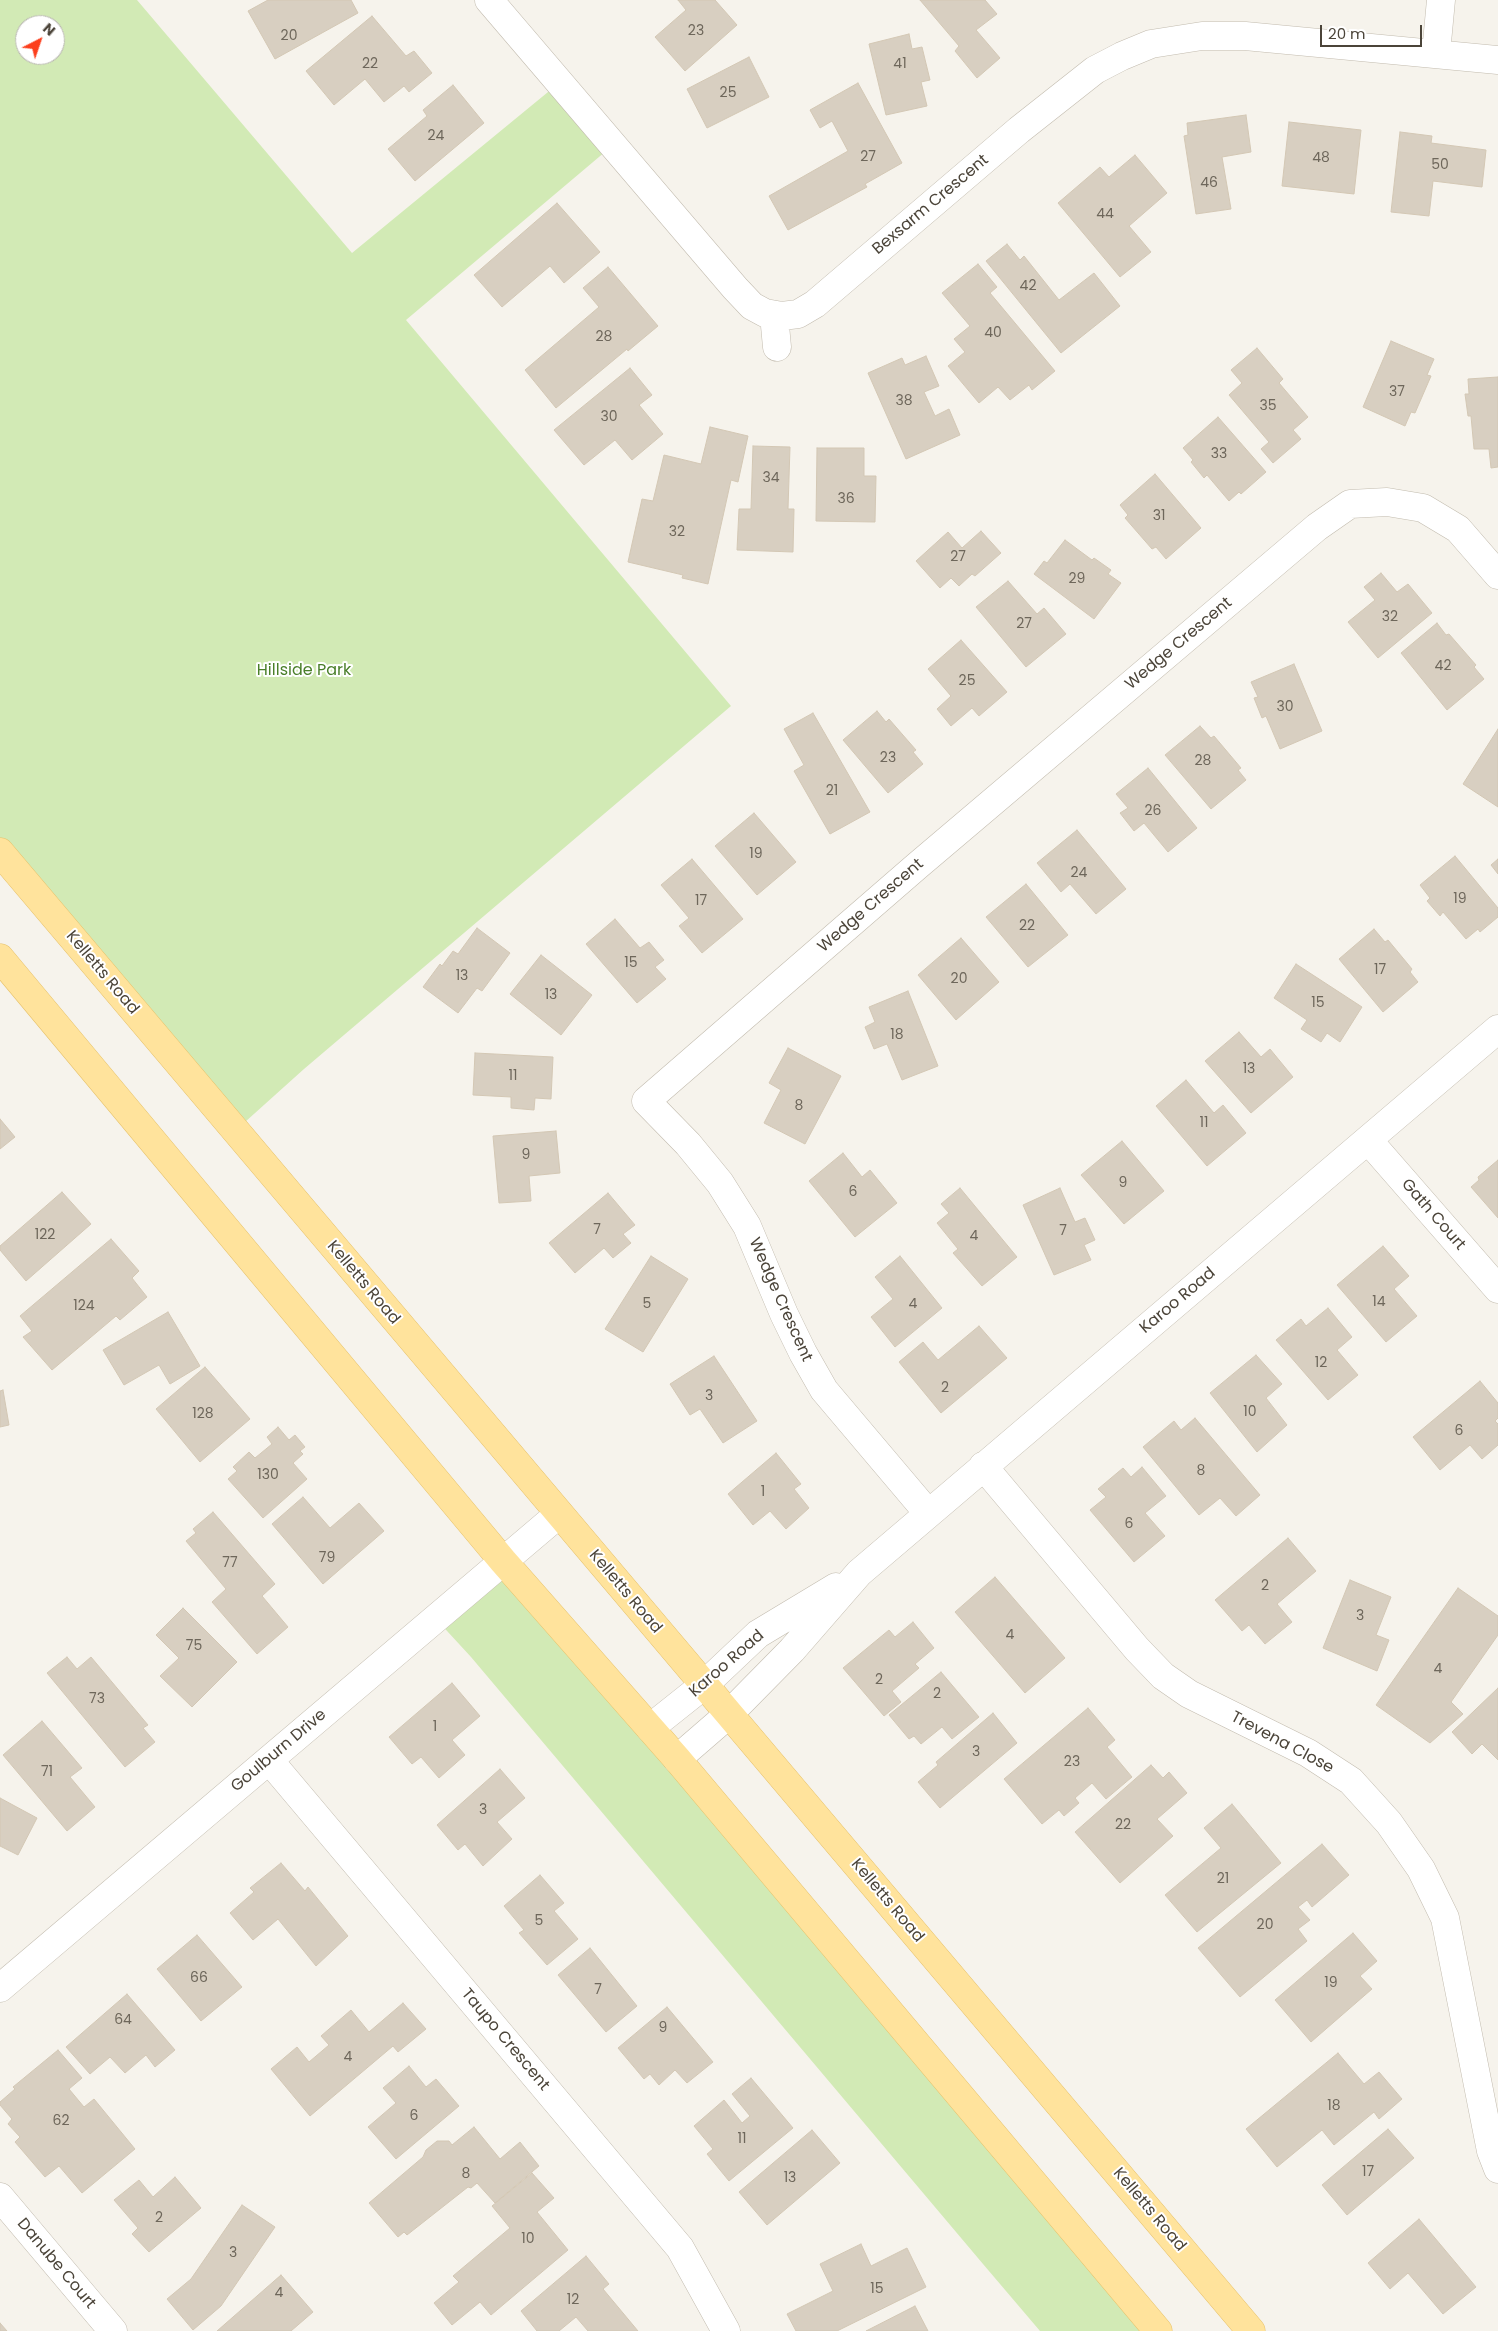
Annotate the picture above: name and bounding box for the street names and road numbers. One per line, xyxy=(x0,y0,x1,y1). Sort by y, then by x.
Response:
street label: Bexsarm Crescent xyxy=(869,151,993,259)
street label: Wedge Crescent xyxy=(1122,594,1236,694)
street label: Wedge Crescent xyxy=(814,855,928,957)
street label: Kelletts Road xyxy=(61,927,143,1019)
street label: Gath Court xyxy=(1397,1175,1469,1255)
street label: Wedge Crescent xyxy=(744,1235,816,1365)
street label: Kelletts Road xyxy=(322,1237,404,1329)
street label: Karoo Road xyxy=(1136,1264,1220,1338)
street label: Kelletts Road xyxy=(584,1546,666,1638)
street label: Karoo Road xyxy=(686,1626,768,1702)
street label: Goulburn Drive xyxy=(227,1706,331,1796)
street label: Trevena Close xyxy=(1227,1708,1337,1778)
street label: Kelletts Road xyxy=(846,1855,928,1947)
street label: Taupo Crescent xyxy=(457,1985,553,2095)
street label: Kelletts Road xyxy=(1108,2164,1190,2256)
street label: Danube Court xyxy=(13,2215,99,2313)

